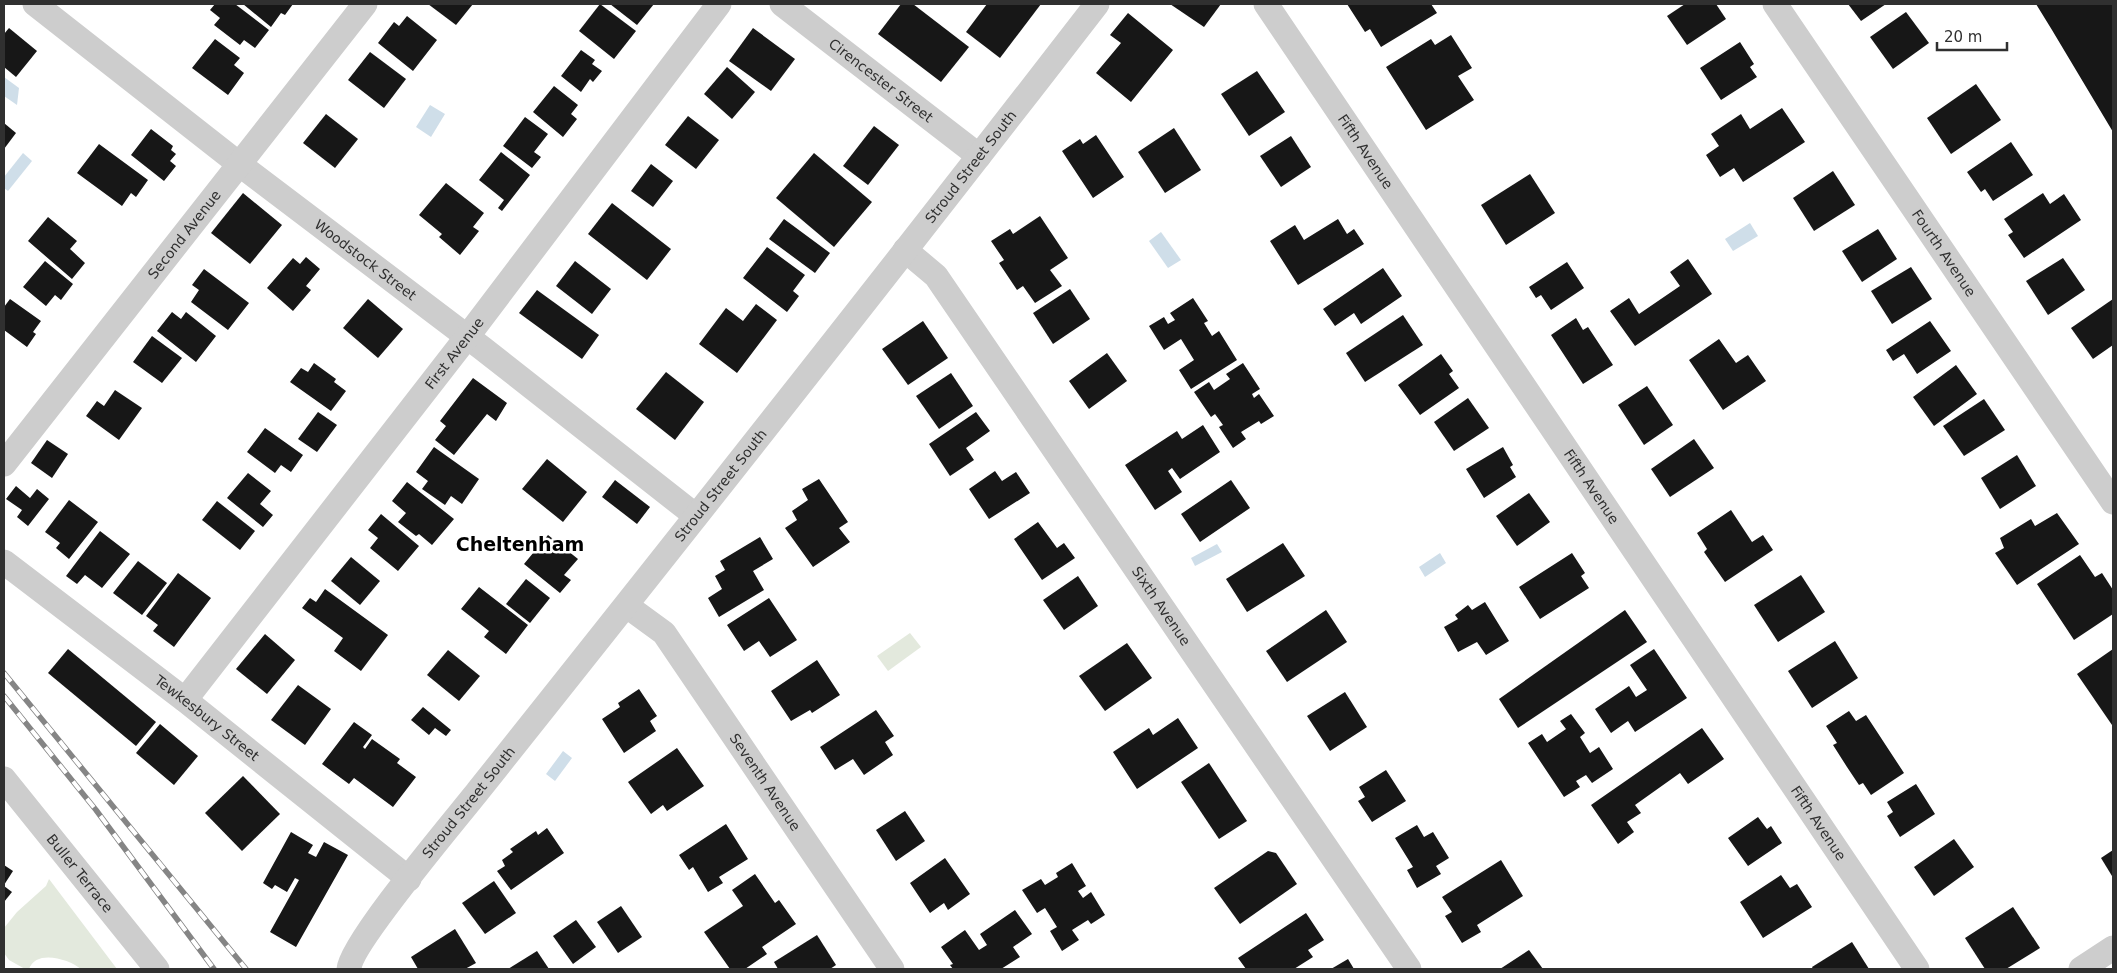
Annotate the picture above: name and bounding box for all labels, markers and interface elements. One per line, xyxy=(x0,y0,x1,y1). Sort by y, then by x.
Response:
scale bar xyxy=(1937,20,2007,52)
text: 20 m xyxy=(1944,28,1982,46)
street label: Cirencester Street xyxy=(826,35,937,126)
street label: Stroud Street South xyxy=(922,107,1020,226)
street label: Fifth Avenue xyxy=(1335,111,1396,192)
street label: Second Avenue xyxy=(145,187,224,282)
street label: Fourth Avenue xyxy=(1909,206,1979,300)
street label: Woodstock Street xyxy=(312,216,420,304)
street label: First Avenue xyxy=(422,314,487,392)
street label: Stroud Street South xyxy=(671,426,770,545)
street label: Fifth Avenue xyxy=(1561,446,1622,527)
district label: Cheltenham xyxy=(456,533,584,555)
street label: Sixth Avenue xyxy=(1129,564,1194,648)
street label: Tewkesbury Street xyxy=(151,671,263,764)
street label: Seventh Avenue xyxy=(726,730,804,834)
street label: Stroud Street South xyxy=(419,743,518,861)
street label: Fifth Avenue xyxy=(1788,783,1849,863)
street label: Buller Terrace xyxy=(44,831,116,916)

